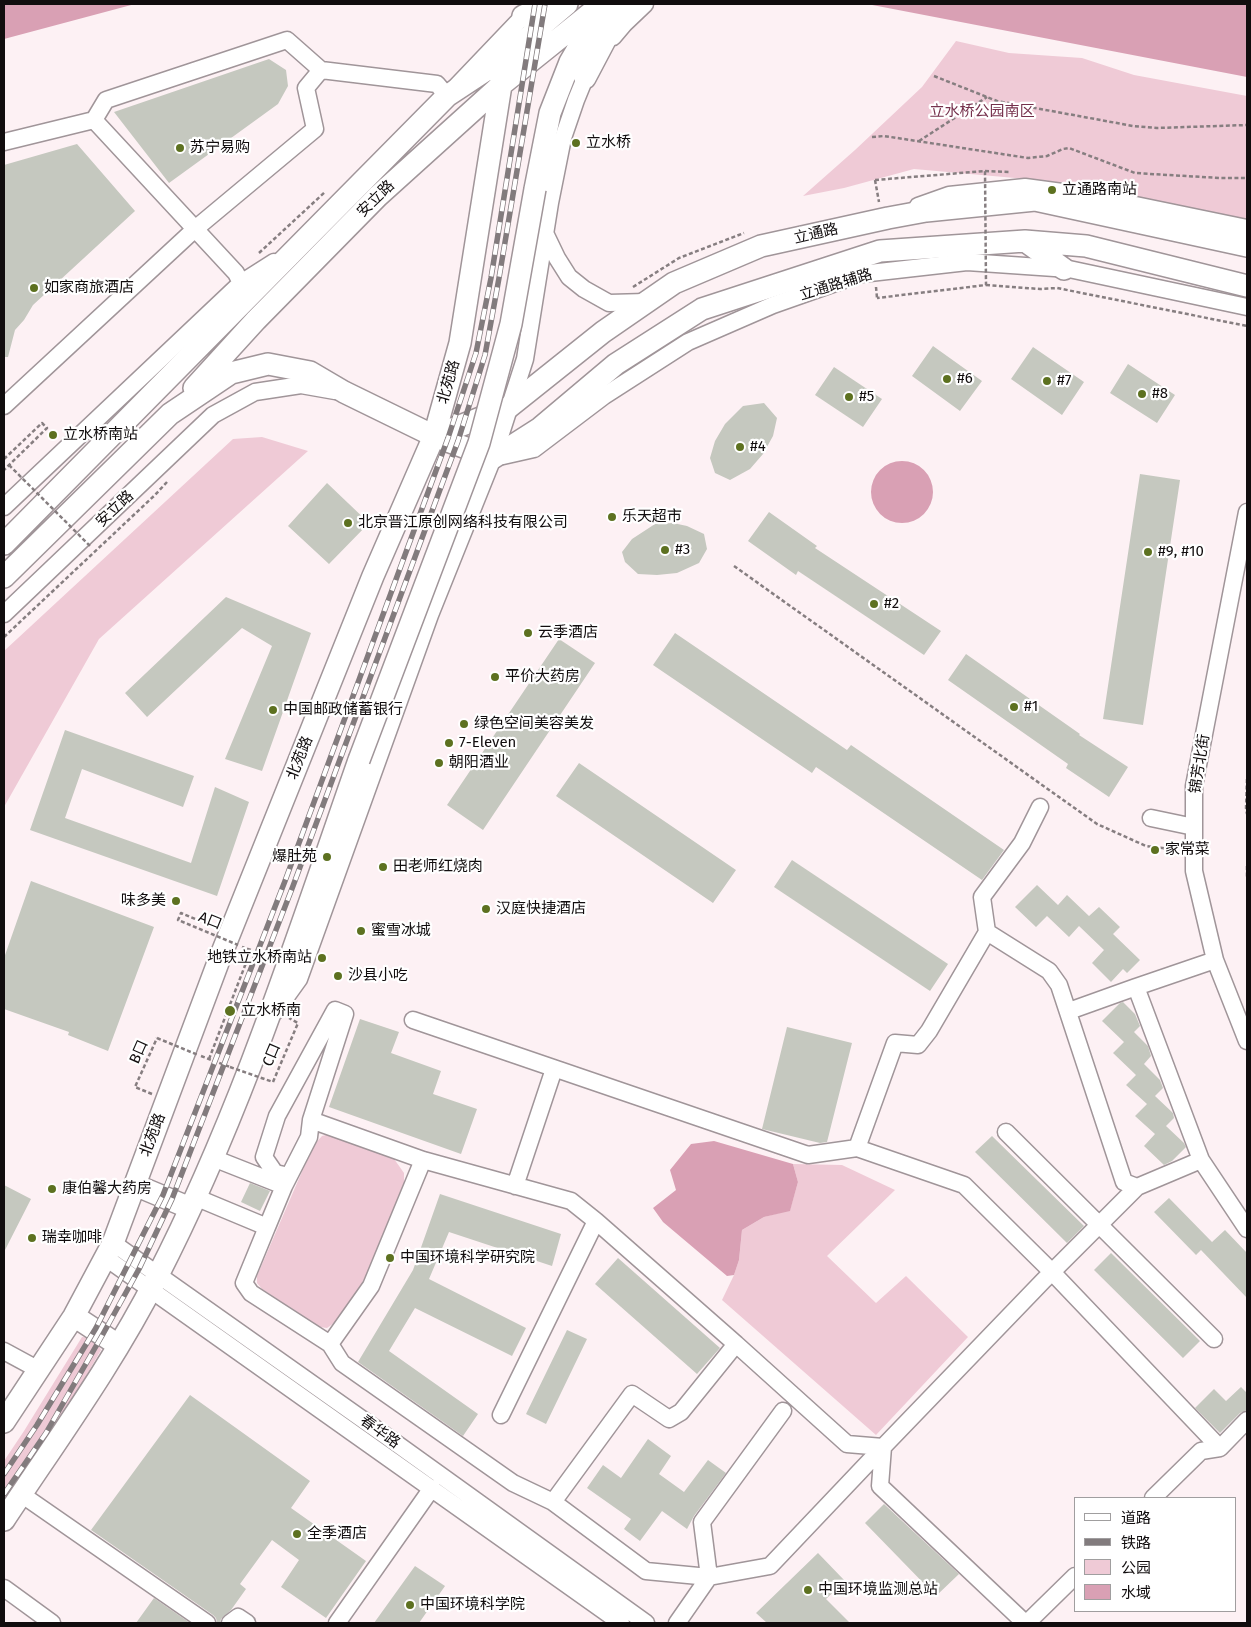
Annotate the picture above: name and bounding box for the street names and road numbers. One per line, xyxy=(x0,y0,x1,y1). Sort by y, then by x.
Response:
street label: 安立路 xyxy=(354,177,398,221)
street label: 立通路 xyxy=(792,220,840,248)
street label: 立通路辅路 xyxy=(798,265,874,305)
street label: 北苑路 xyxy=(434,358,464,406)
street label: 安立路 xyxy=(92,487,138,531)
street label: 锦芳北街 xyxy=(1186,733,1214,795)
street label: 北苑路 xyxy=(283,734,317,782)
street label: A口 xyxy=(196,908,224,934)
street label: B口 xyxy=(126,1037,152,1067)
street label: C口 xyxy=(259,1041,285,1069)
street label: 北苑路 xyxy=(137,1111,169,1159)
street label: 春华路 xyxy=(357,1411,403,1453)

